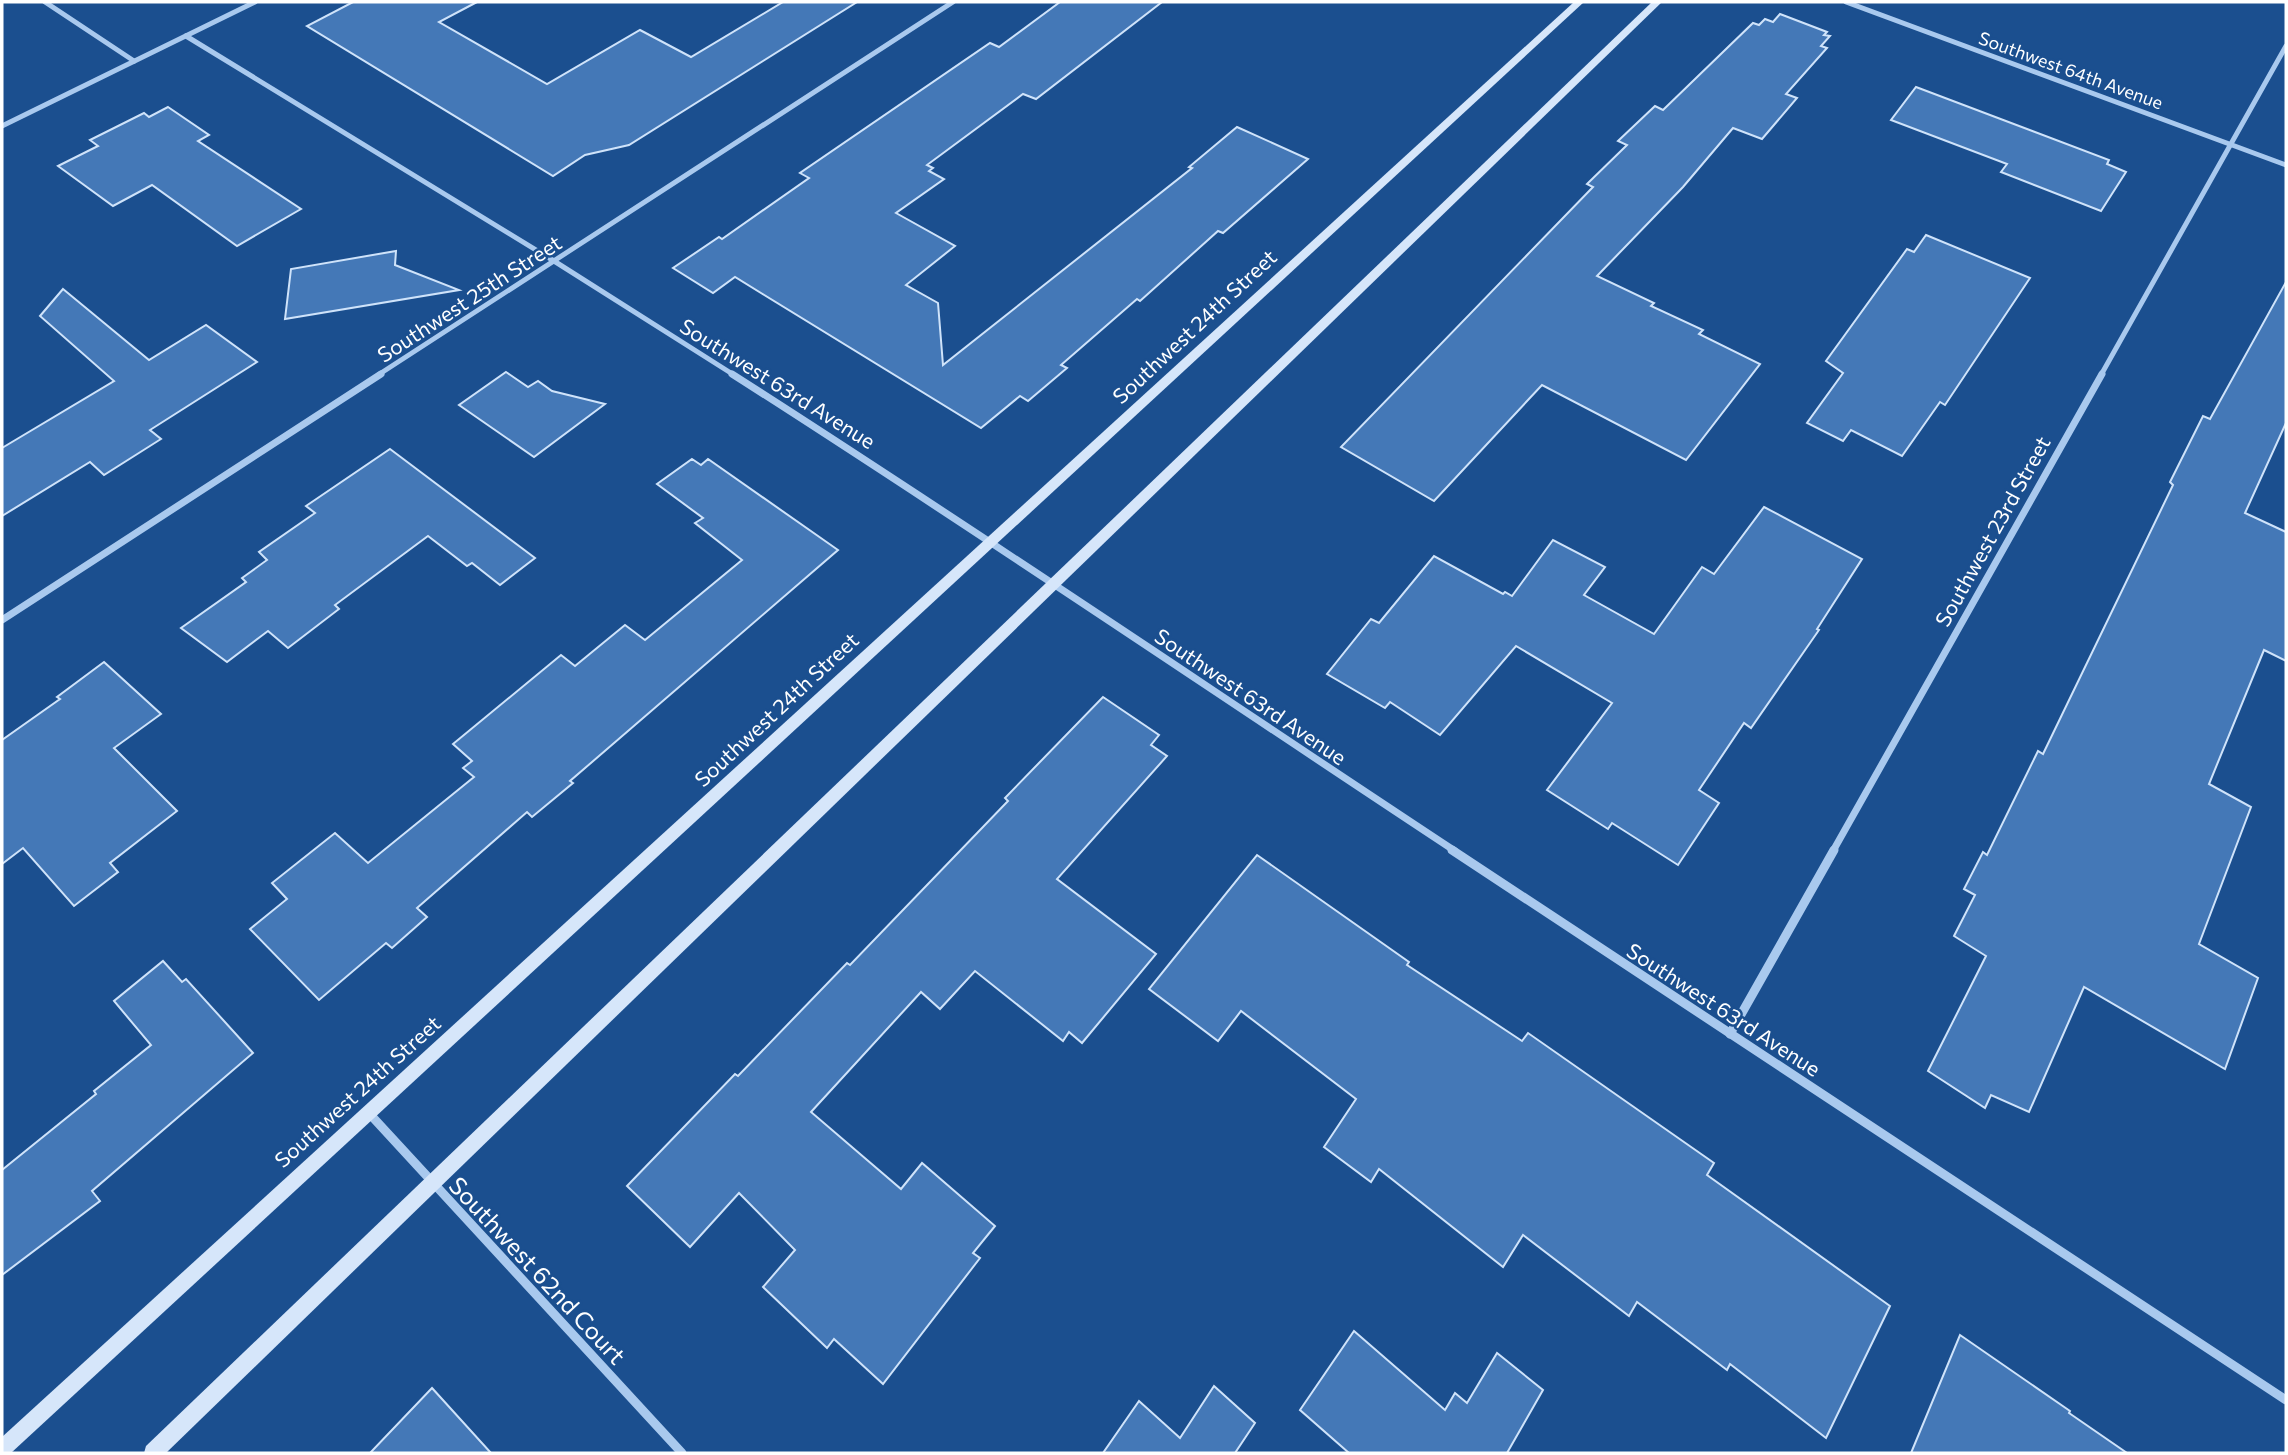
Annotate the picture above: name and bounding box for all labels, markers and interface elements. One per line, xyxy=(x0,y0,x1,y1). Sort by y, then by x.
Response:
street label: Southwest 64th Avenue xyxy=(1976,26,2166,114)
street label: Southwest 25th Street xyxy=(372,229,566,367)
street label: Southwest 24th Street xyxy=(1107,244,1281,408)
street label: Southwest 63rd Avenue xyxy=(676,313,880,453)
street label: Southwest 23rd Street xyxy=(1929,431,2055,631)
street label: Southwest 63rd Avenue xyxy=(1151,623,1351,769)
street label: Southwest 24th Street xyxy=(689,627,863,791)
street label: Southwest 63rd Avenue xyxy=(1623,937,1825,1081)
street label: Southwest 24th Street xyxy=(269,1010,445,1172)
street label: Southwest 62nd Court xyxy=(444,1170,632,1370)

